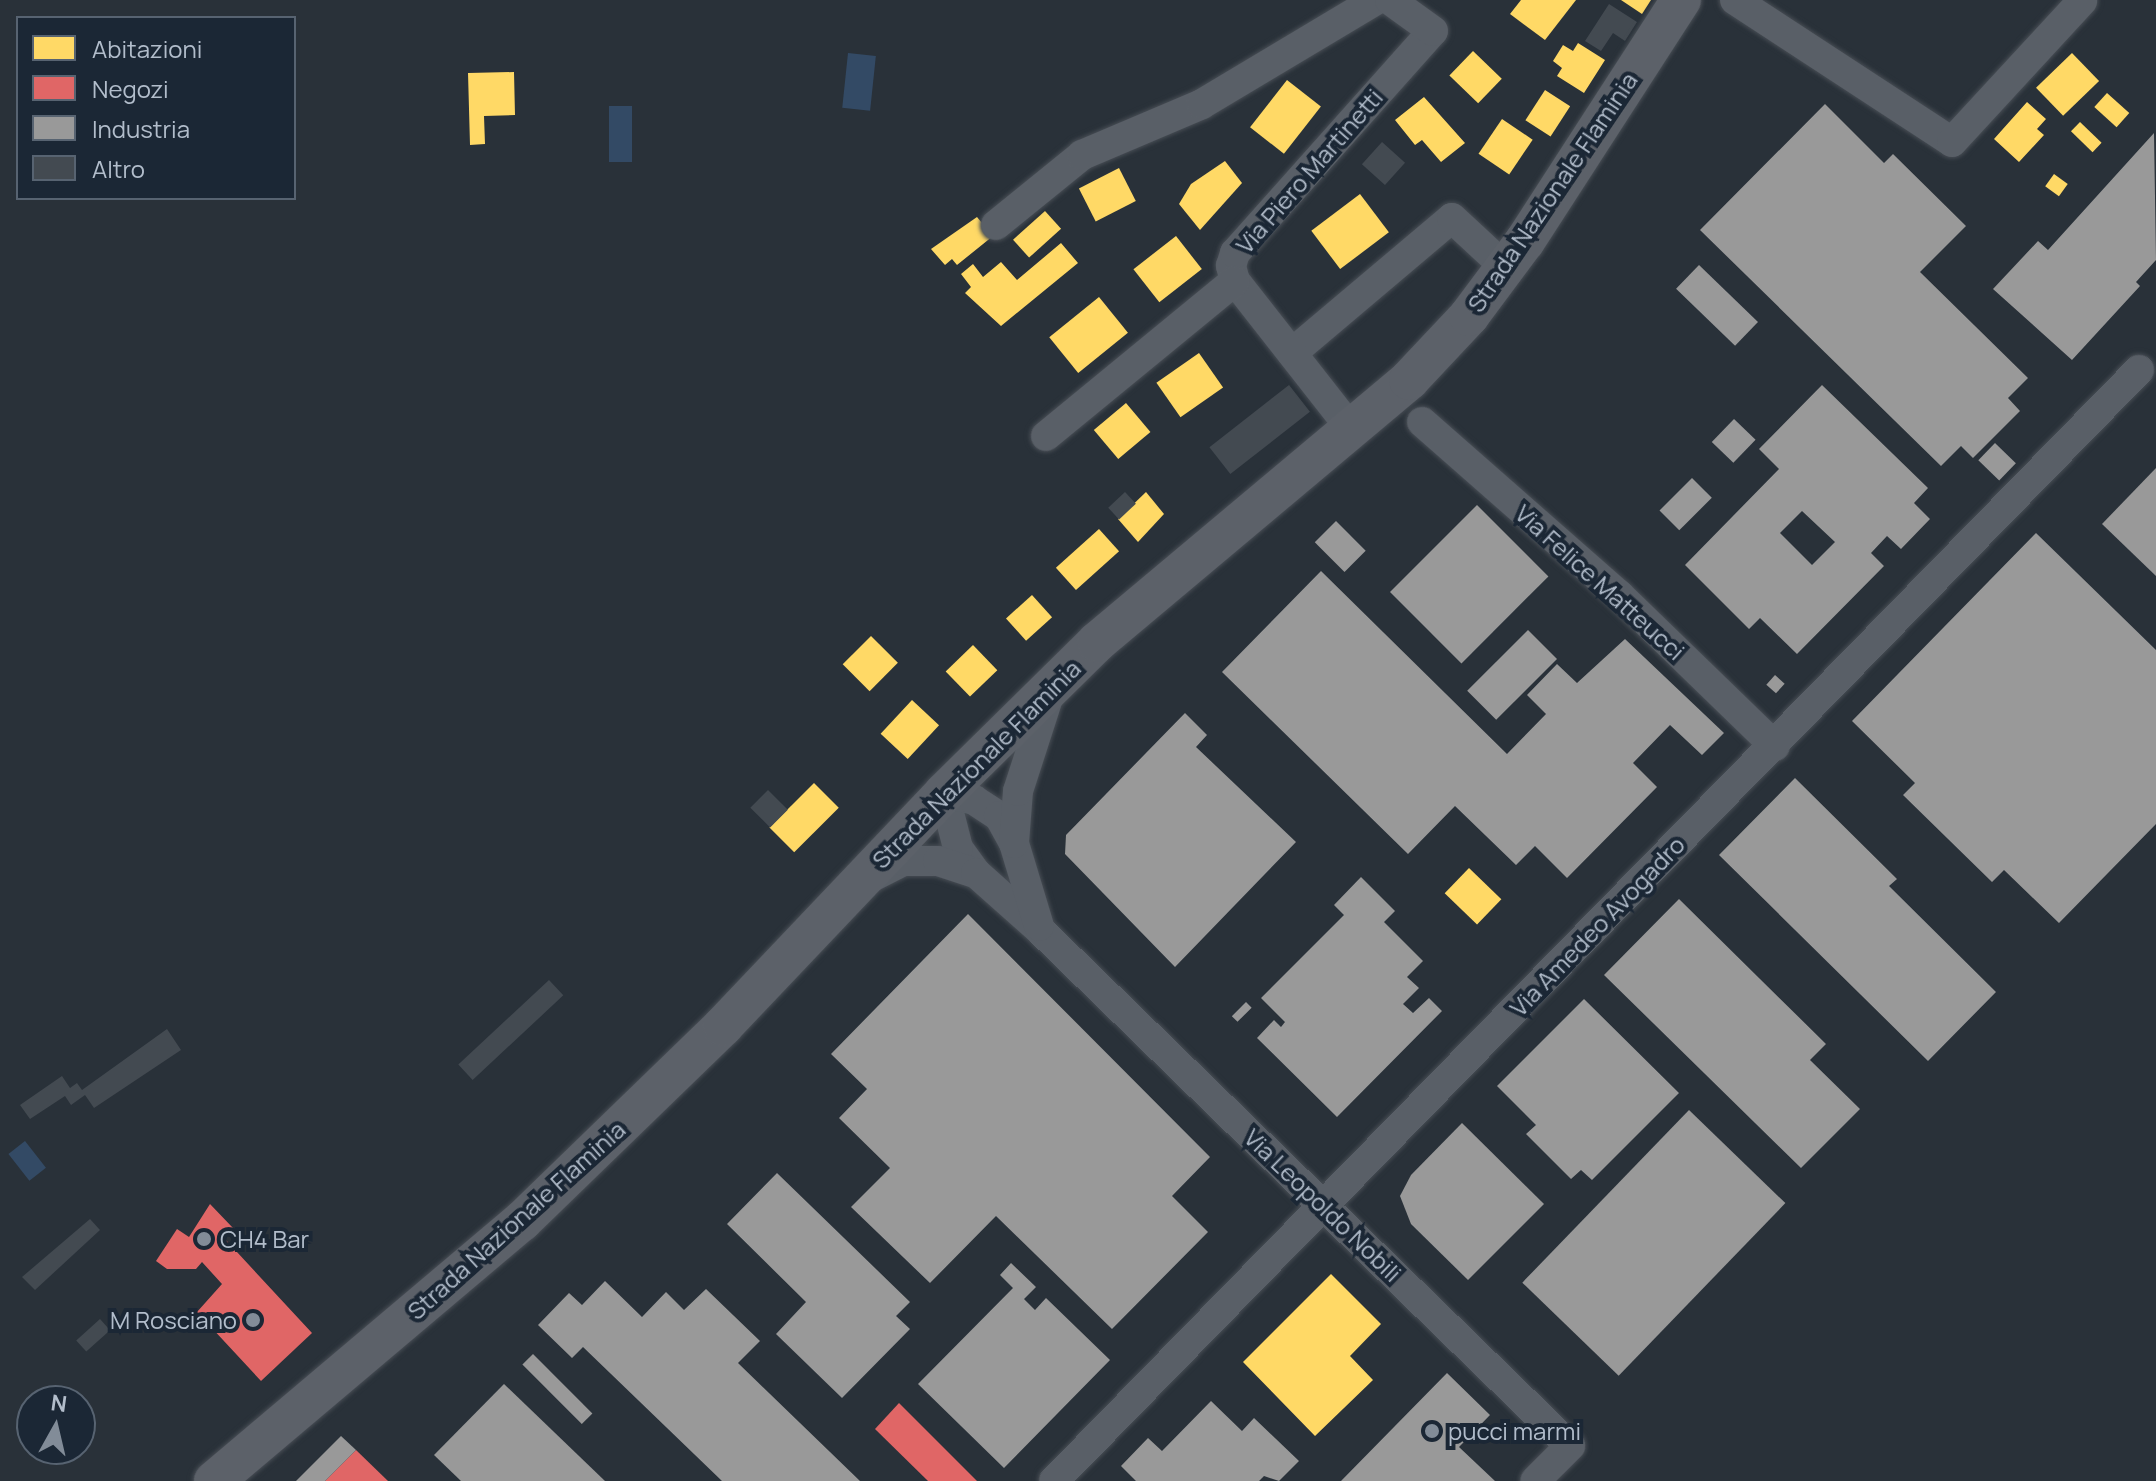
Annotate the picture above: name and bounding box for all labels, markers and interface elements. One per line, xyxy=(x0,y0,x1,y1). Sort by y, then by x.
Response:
legend xyxy=(16,16,296,200)
text: Abitazioni xyxy=(92,32,202,65)
street label: Strada Nazionale Flaminia xyxy=(1461,67,1643,317)
text: Negozi xyxy=(92,72,169,105)
street label: Via Piero Martinetti xyxy=(1230,83,1388,259)
text: Industria xyxy=(92,112,190,145)
text: Altro xyxy=(92,152,145,185)
street label: Via Felice Matteucci xyxy=(1510,499,1690,665)
street label: Strada Nazionale Flaminia xyxy=(866,654,1086,874)
street label: Via Amedeo Avogadro xyxy=(1504,830,1690,1022)
street label: Strada Nazionale Flaminia xyxy=(401,1115,631,1325)
street label: Via Leopoldo Nobili xyxy=(1239,1123,1407,1287)
place label: CH4 Bar xyxy=(220,1225,309,1253)
marker: CH4 Bar xyxy=(195,1230,213,1248)
place label: M Rosciano xyxy=(110,1306,237,1334)
marker: M Rosciano xyxy=(244,1311,262,1329)
north arrow xyxy=(16,1385,96,1465)
text: N xyxy=(49,1387,69,1419)
place label: pucci marmi xyxy=(1448,1417,1581,1445)
marker: pucci marmi xyxy=(1423,1422,1441,1440)

